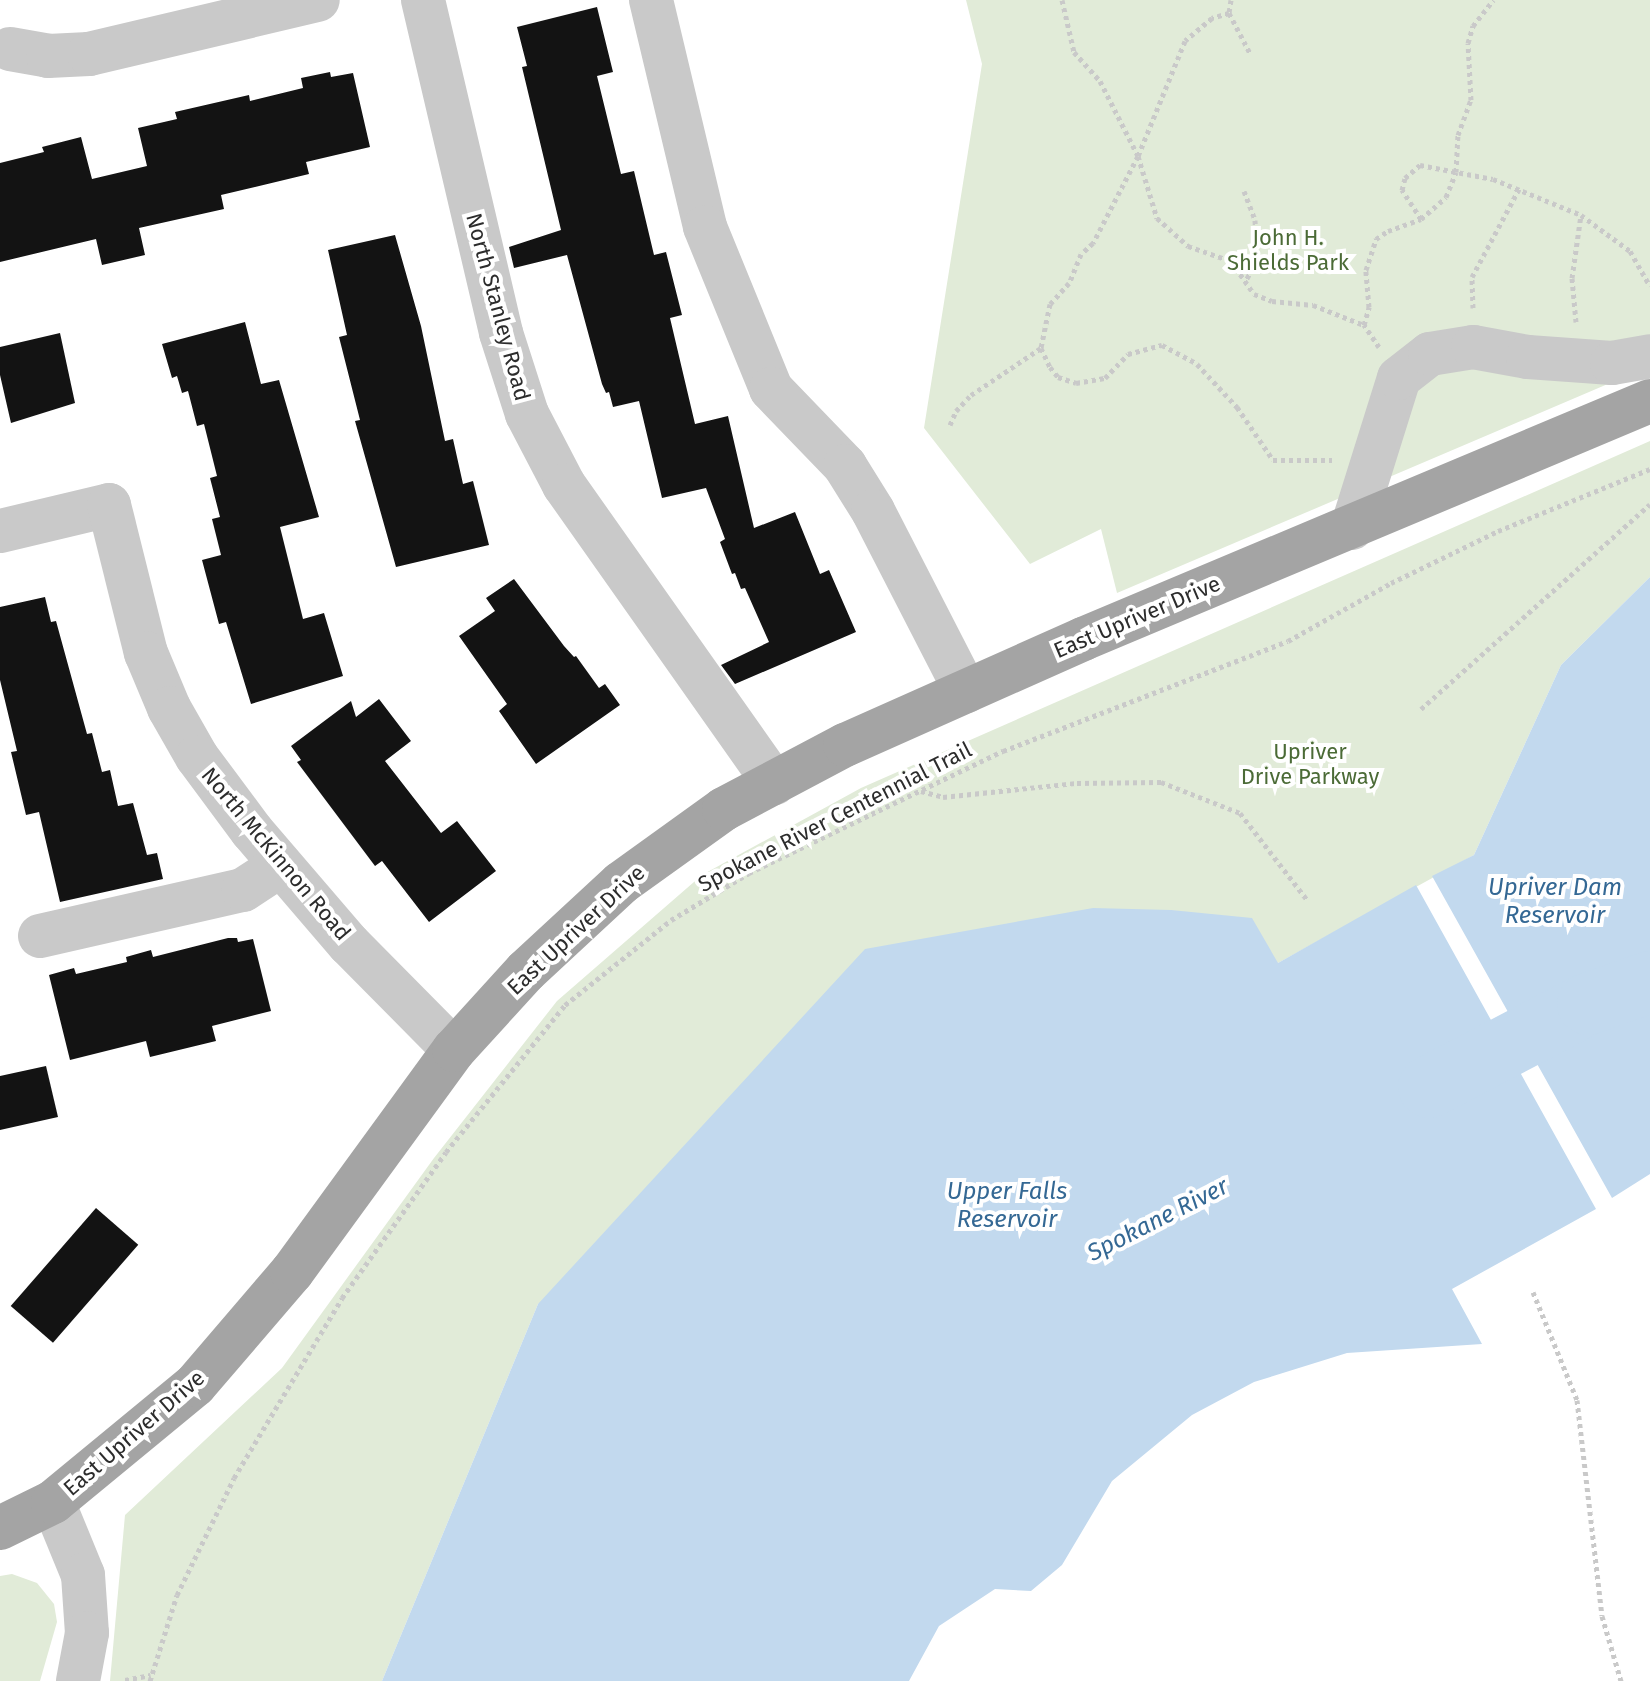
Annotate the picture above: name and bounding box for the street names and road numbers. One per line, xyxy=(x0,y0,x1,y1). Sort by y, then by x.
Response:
street label: North Stanley Road xyxy=(460,210,536,404)
street label: East Upriver Drive xyxy=(1050,570,1224,664)
street label: Spokane River Centennial Trail xyxy=(694,736,976,898)
street label: North McKinnon Road xyxy=(196,762,356,946)
street label: East Upriver Drive xyxy=(502,860,650,1000)
street label: East Upriver Drive xyxy=(58,1365,210,1501)

